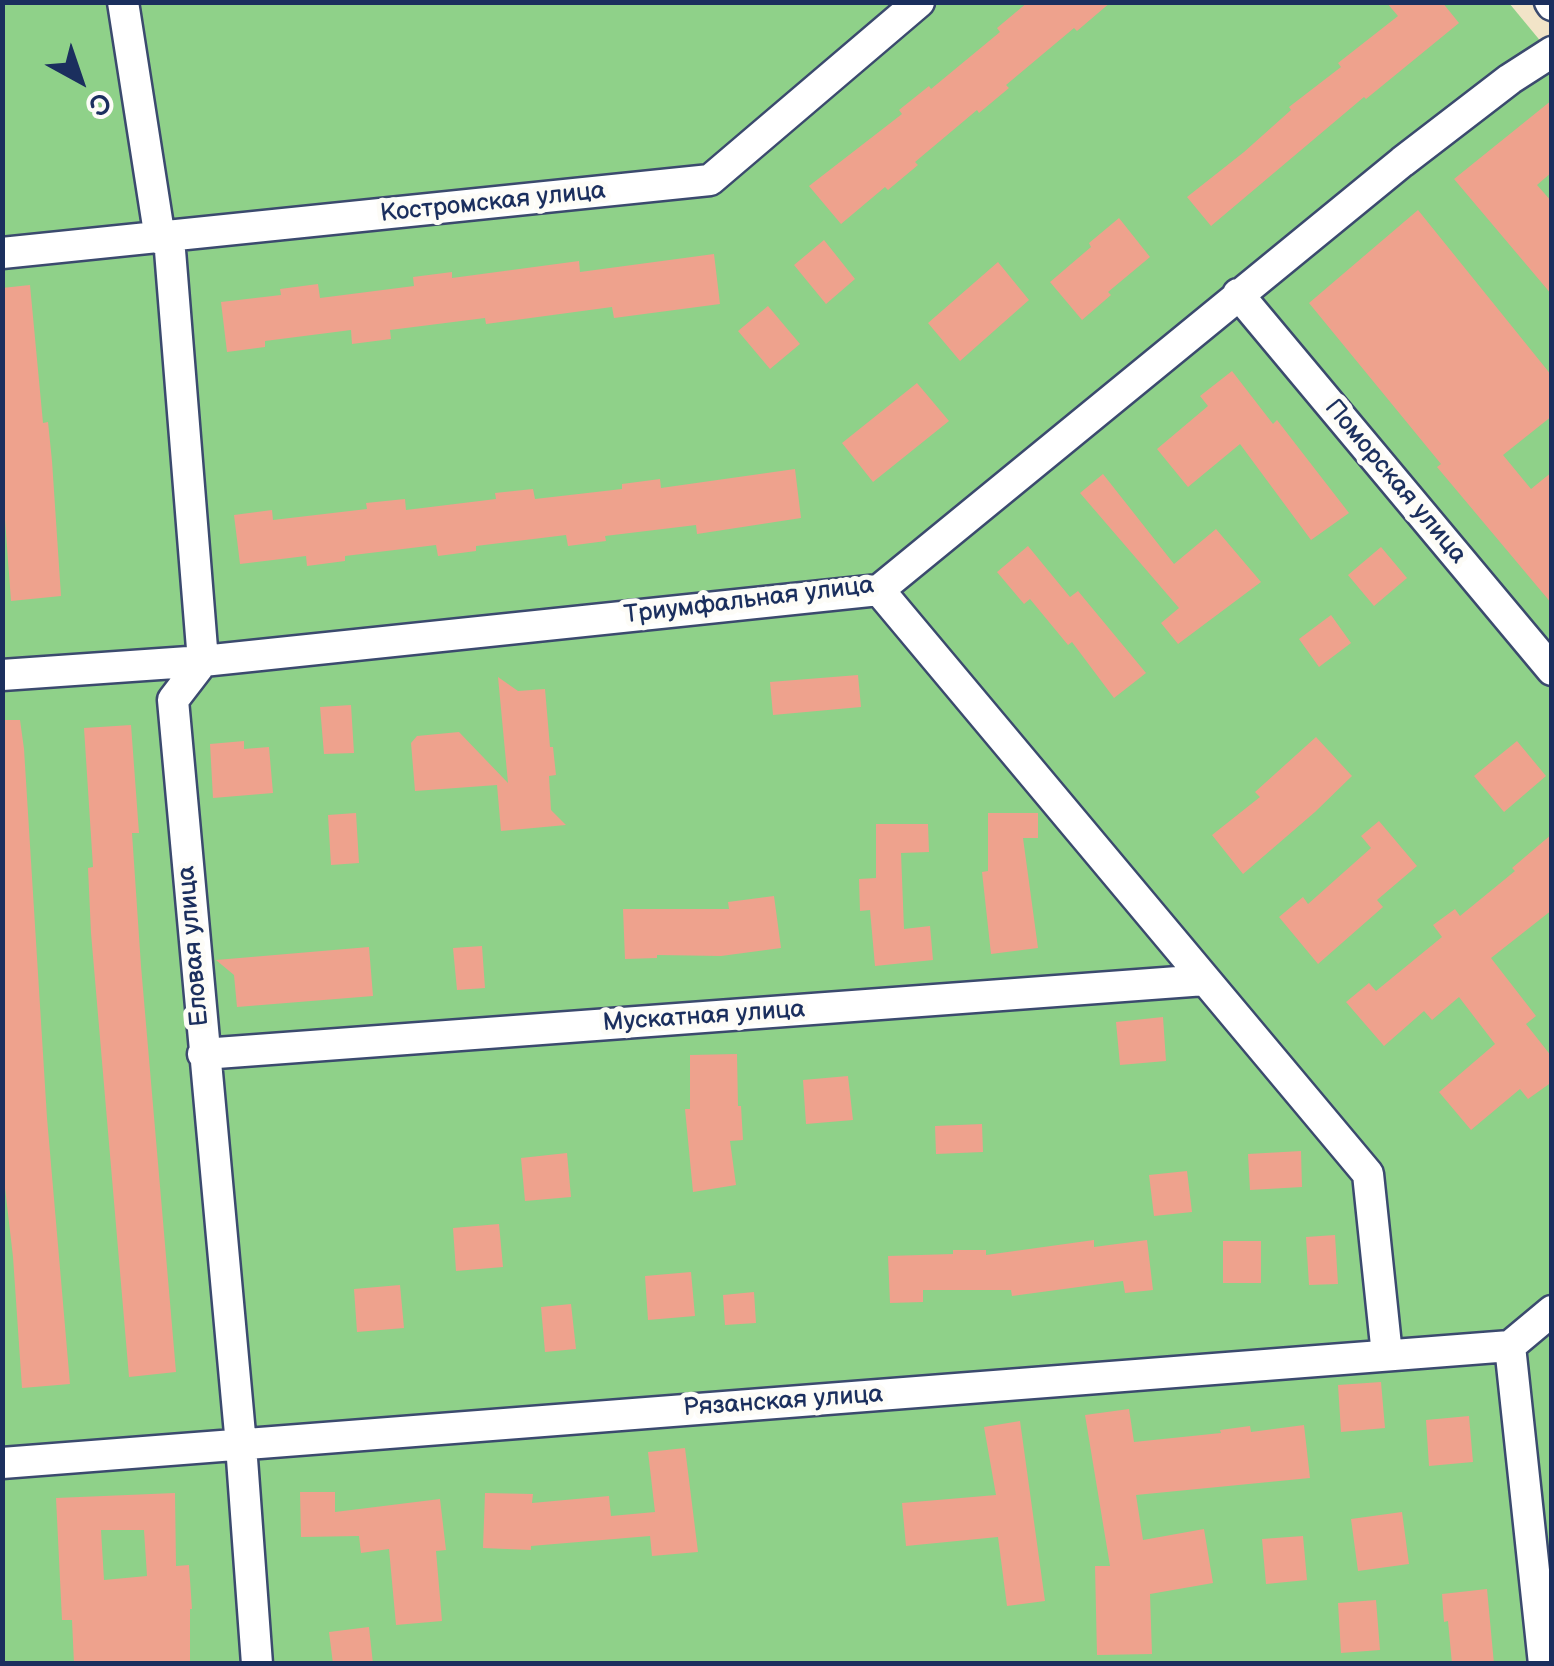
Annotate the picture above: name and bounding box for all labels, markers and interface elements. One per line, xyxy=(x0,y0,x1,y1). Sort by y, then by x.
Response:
north arrow xyxy=(30,30,130,130)
text: С xyxy=(82,84,118,122)
street label: Костромская улица xyxy=(379,176,607,230)
street label: Поморская улица xyxy=(1318,394,1472,570)
street label: Триумфальная улица xyxy=(622,571,876,631)
street label: Еловая улица xyxy=(172,864,216,1028)
street label: Мускатная улица xyxy=(602,995,806,1039)
street label: Рязанская улица xyxy=(682,1380,884,1424)

